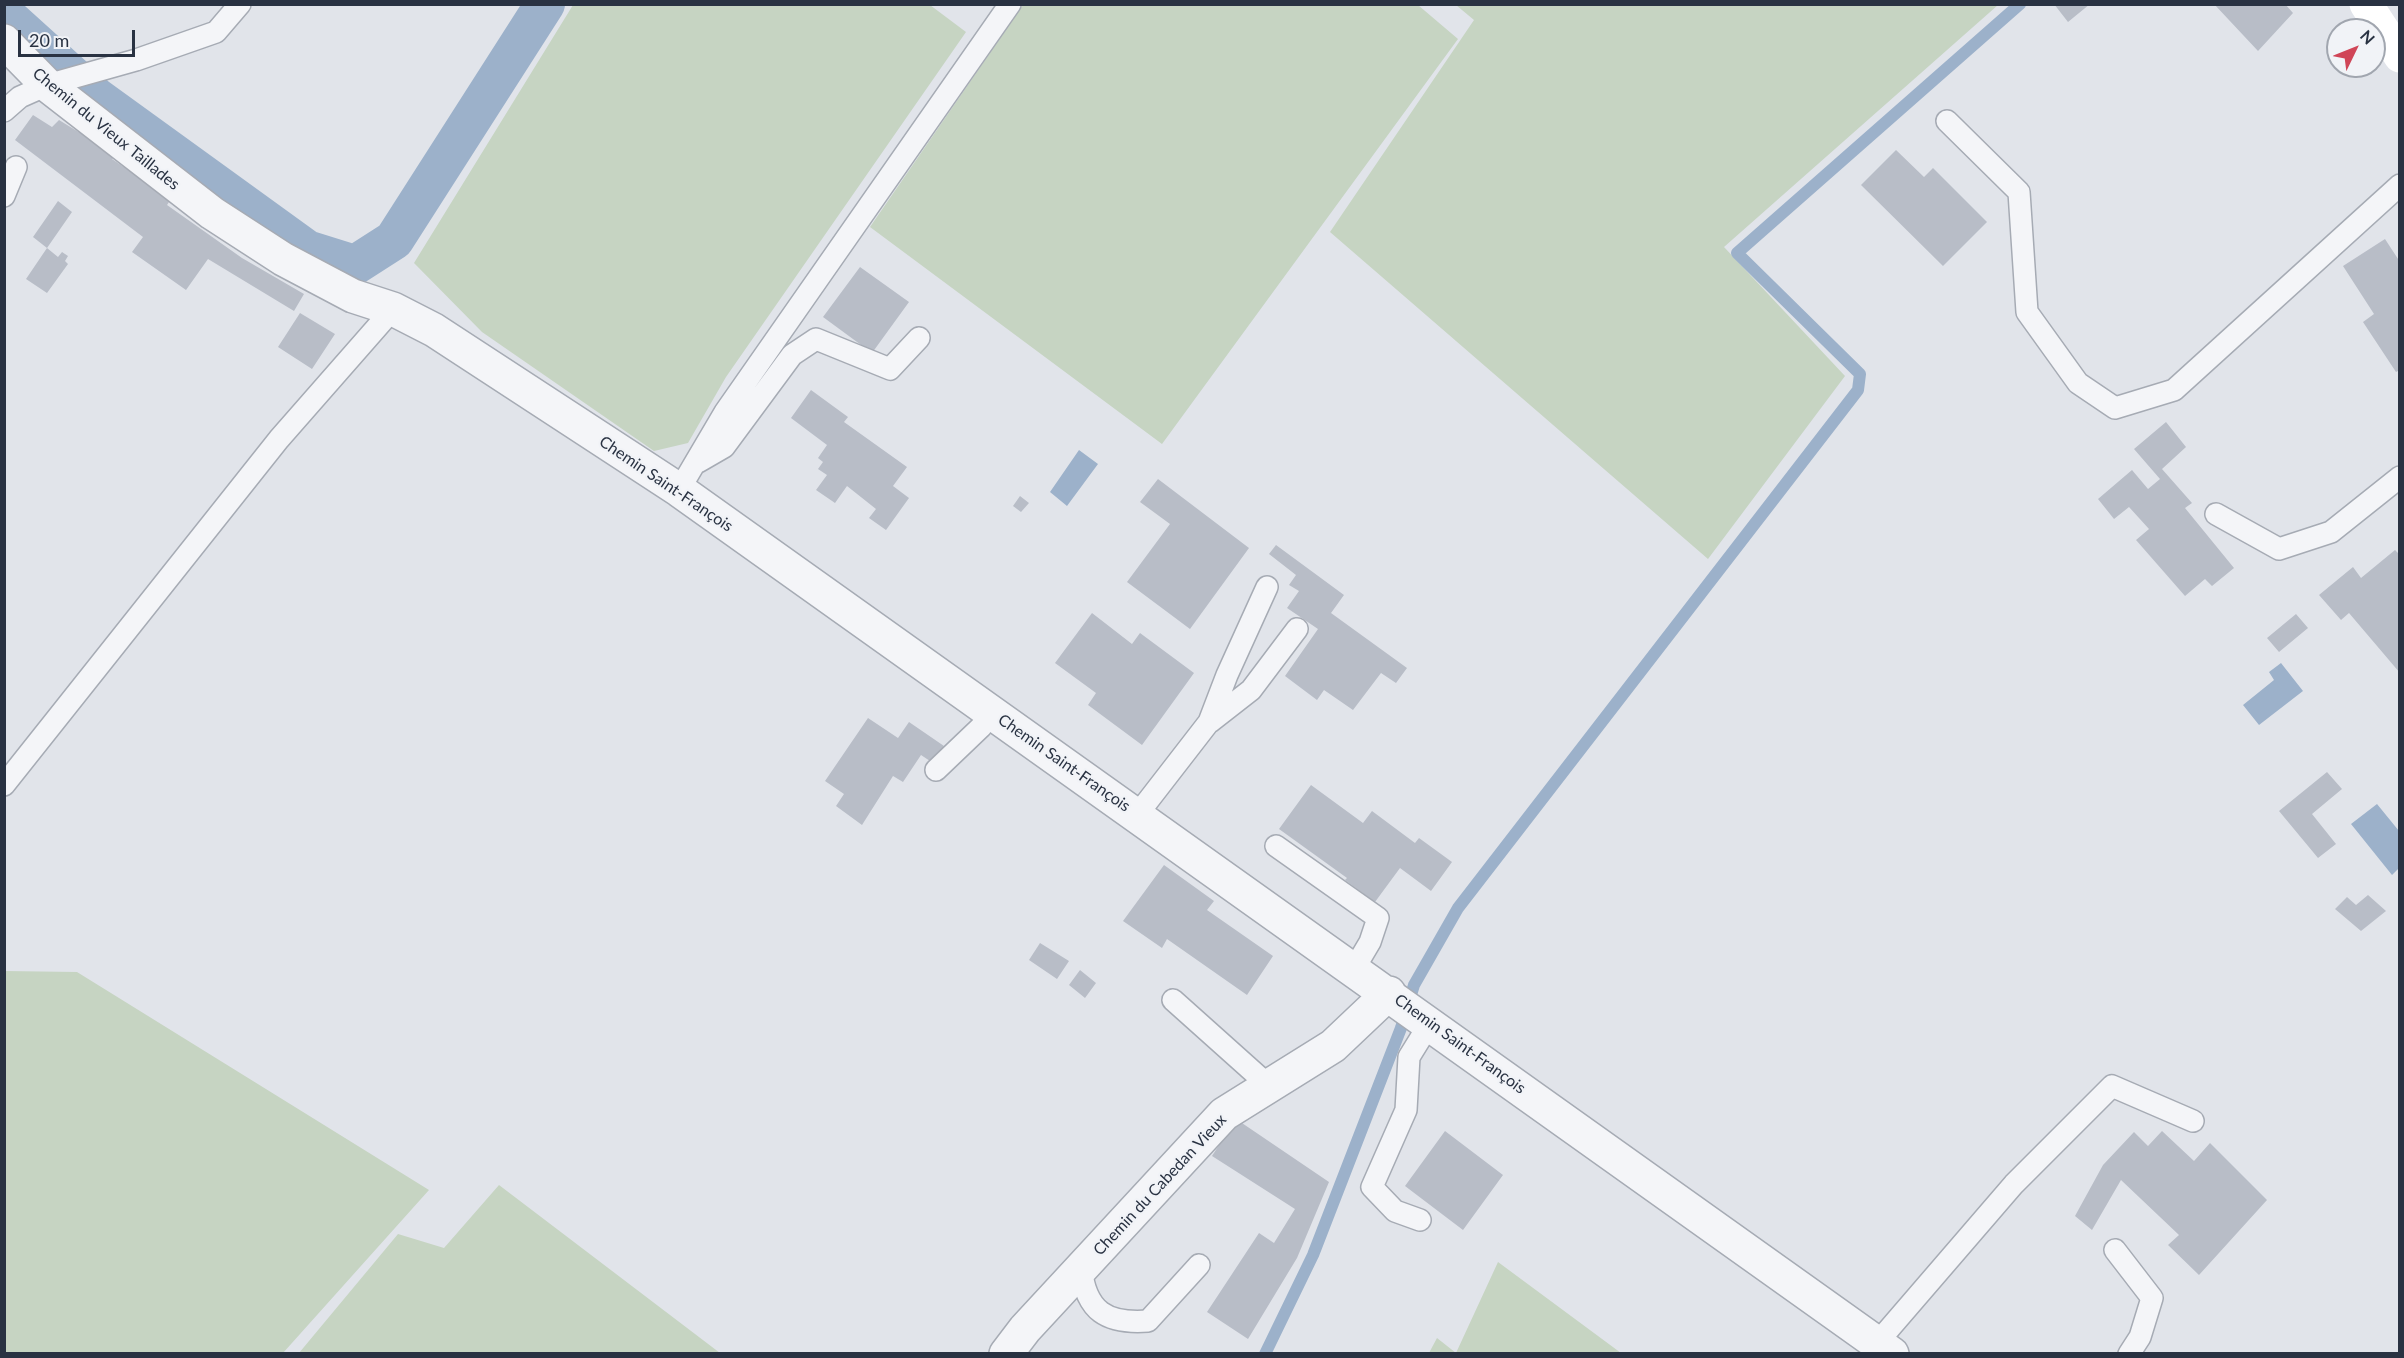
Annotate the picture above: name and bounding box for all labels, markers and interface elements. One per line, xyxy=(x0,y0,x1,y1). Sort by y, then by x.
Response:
scale bar xyxy=(21,18,138,56)
north arrow xyxy=(2326,18,2386,78)
text: N xyxy=(2357,26,2379,48)
text: 20 m xyxy=(29,29,69,51)
street label: Chemin du Vieux Taillades xyxy=(29,64,183,194)
street label: Chemin Saint-François xyxy=(595,432,737,536)
street label: Chemin Saint-François xyxy=(994,710,1134,816)
street label: Chemin Saint-François xyxy=(1391,990,1529,1098)
street label: Chemin du Cabedan Vieux xyxy=(1090,1110,1230,1260)

